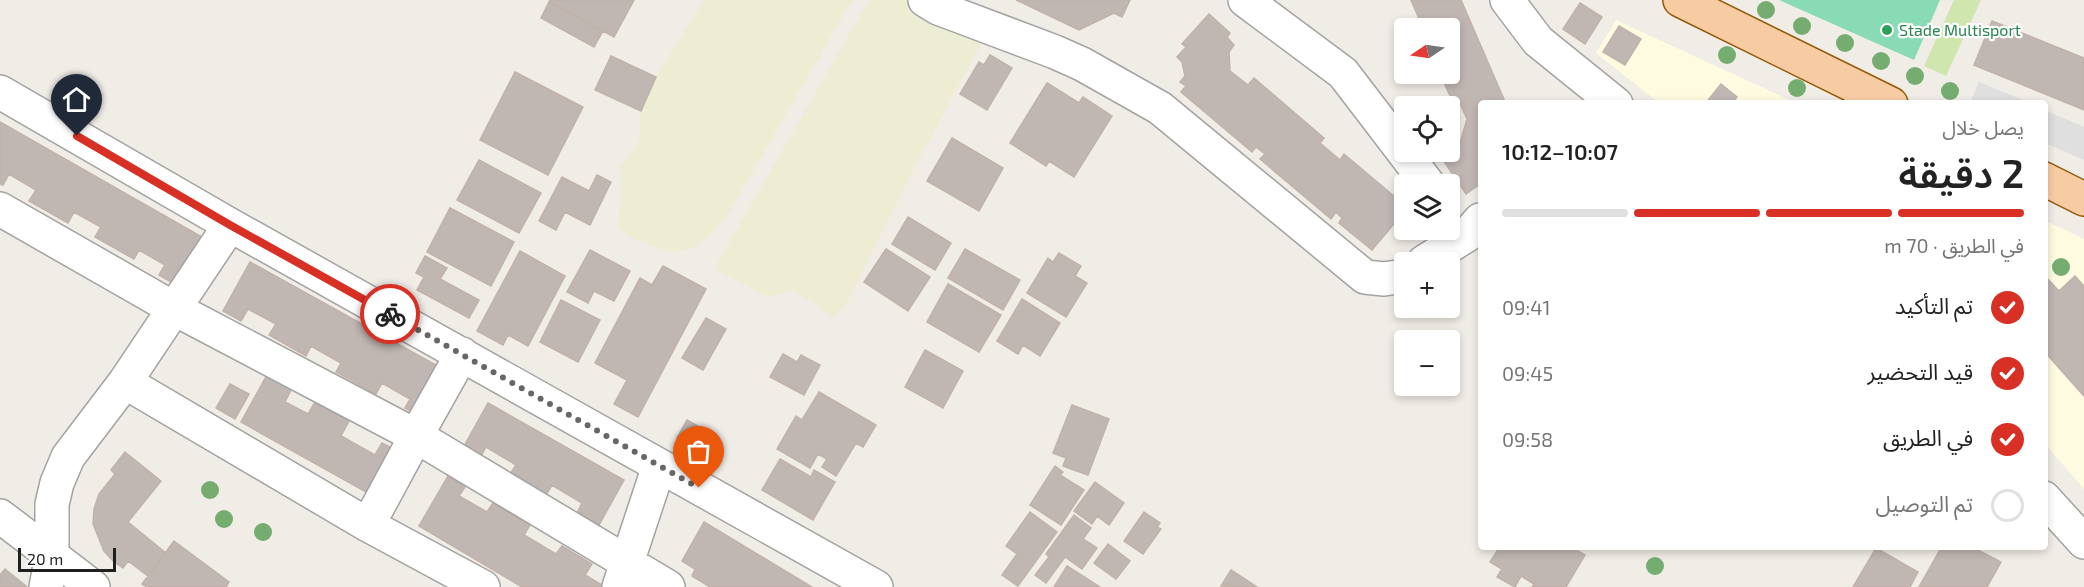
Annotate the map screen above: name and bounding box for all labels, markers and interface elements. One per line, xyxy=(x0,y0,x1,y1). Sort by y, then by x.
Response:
north arrow xyxy=(1394,18,1460,84)
map controls xyxy=(1394,18,1460,396)
place label: Stade Multisport xyxy=(1899,20,2021,39)
marker: Stade Multisport xyxy=(1880,23,1894,37)
pin xyxy=(51,74,102,136)
icon: home xyxy=(60,83,93,116)
button: locate xyxy=(1394,96,1460,162)
text: يصل خلال xyxy=(1942,115,2024,139)
text: 10:07–10:12 xyxy=(1502,138,1618,164)
text: 2 دقيقة xyxy=(1898,149,2024,196)
button: layers xyxy=(1394,174,1460,240)
text: في الطريق · 70 m xyxy=(1884,233,2024,257)
button: + xyxy=(1394,252,1460,318)
courier xyxy=(360,284,420,344)
icon: check xyxy=(1991,291,2024,324)
text: تم التأكيد xyxy=(1895,292,1973,318)
text: 09:41 xyxy=(1502,295,1550,319)
icon: bike xyxy=(374,298,407,331)
button: − xyxy=(1394,330,1460,396)
icon: check xyxy=(1991,357,2024,390)
text: قيد التحضير xyxy=(1867,358,1973,384)
text: 09:45 xyxy=(1502,361,1553,385)
icon: check xyxy=(1991,423,2024,456)
text: في الطريق xyxy=(1883,424,1973,450)
pin xyxy=(673,426,724,488)
text: 09:58 xyxy=(1502,427,1553,451)
icon: bag xyxy=(682,435,715,468)
text: تم التوصيل xyxy=(1875,490,1973,516)
scale bar xyxy=(18,545,116,572)
text: 20 m xyxy=(27,549,63,568)

